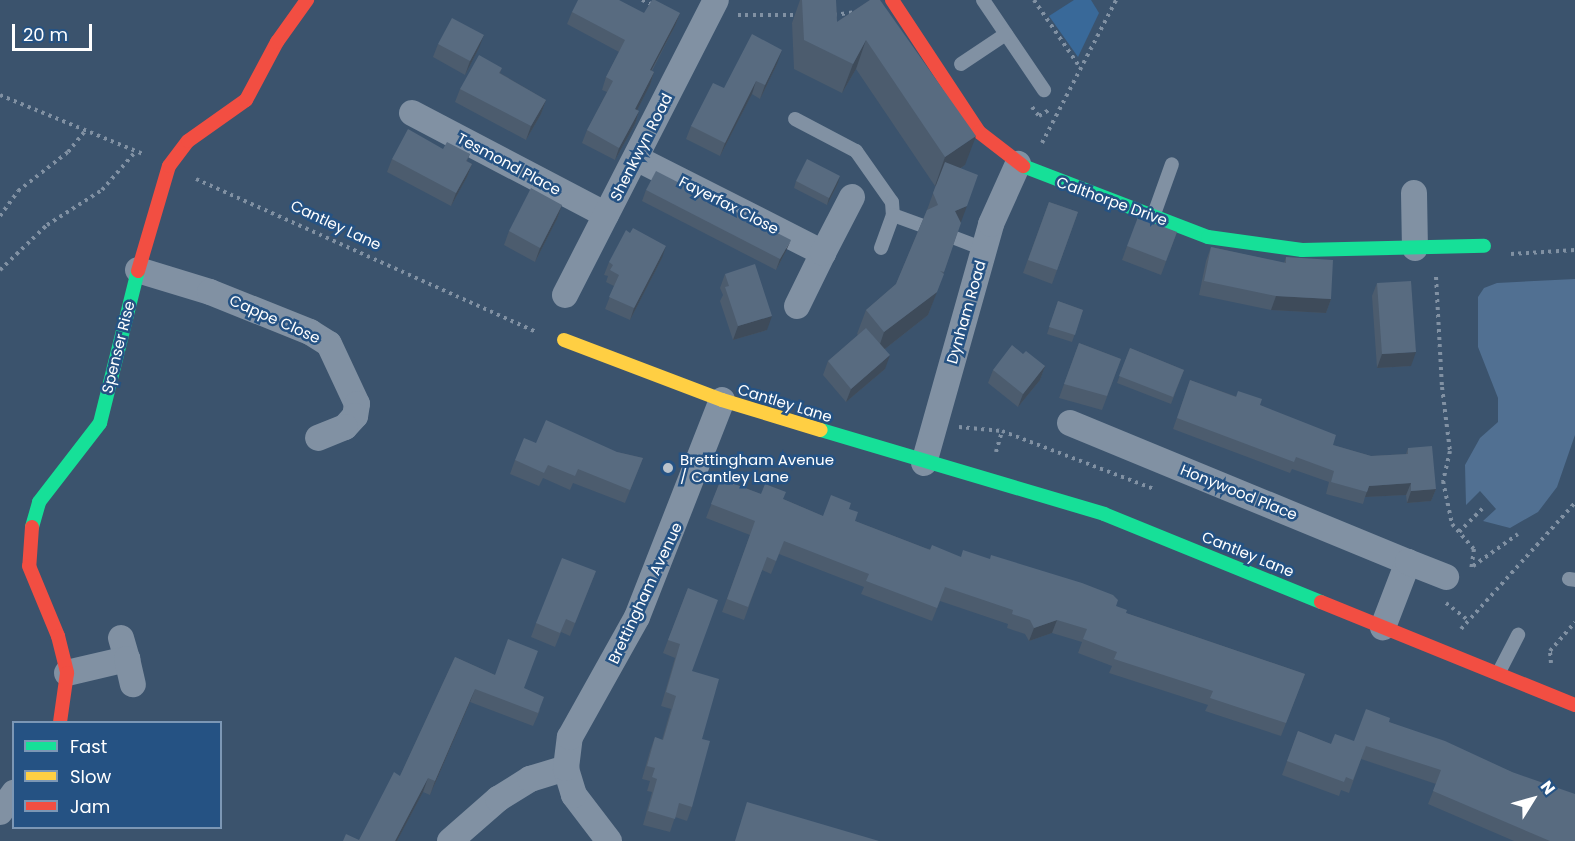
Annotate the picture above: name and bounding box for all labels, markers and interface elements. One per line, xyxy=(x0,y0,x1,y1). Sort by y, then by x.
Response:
scale bar xyxy=(15,12,94,50)
text: 20 m xyxy=(23,22,68,47)
street label: Shenkwyn Road xyxy=(606,90,676,204)
street label: Tesmond Place xyxy=(454,129,564,199)
street label: Fayerfax Close xyxy=(676,172,782,238)
street label: Calthorpe Drive xyxy=(1054,173,1170,229)
street label: Cantley Lane xyxy=(288,196,384,254)
street label: Dynham Road xyxy=(943,258,989,366)
street label: Cappe Close xyxy=(227,291,323,347)
street label: Spenser Rise xyxy=(98,299,138,395)
street label: Cantley Lane xyxy=(736,380,834,426)
place label: Brettingham Avenue / Cantley Lane xyxy=(680,450,834,485)
street label: Honywood Place xyxy=(1178,460,1300,524)
marker: Brettingham Avenue / Cantley Lane xyxy=(661,461,675,475)
street label: Brettingham Avenue xyxy=(604,519,686,667)
street label: Cantley Lane xyxy=(1199,527,1297,581)
legend xyxy=(12,721,222,829)
text: Fast xyxy=(70,734,107,759)
text: Slow xyxy=(70,764,111,789)
north arrow xyxy=(1503,769,1563,829)
text: N xyxy=(1535,776,1561,800)
text: Jam xyxy=(70,794,110,819)

